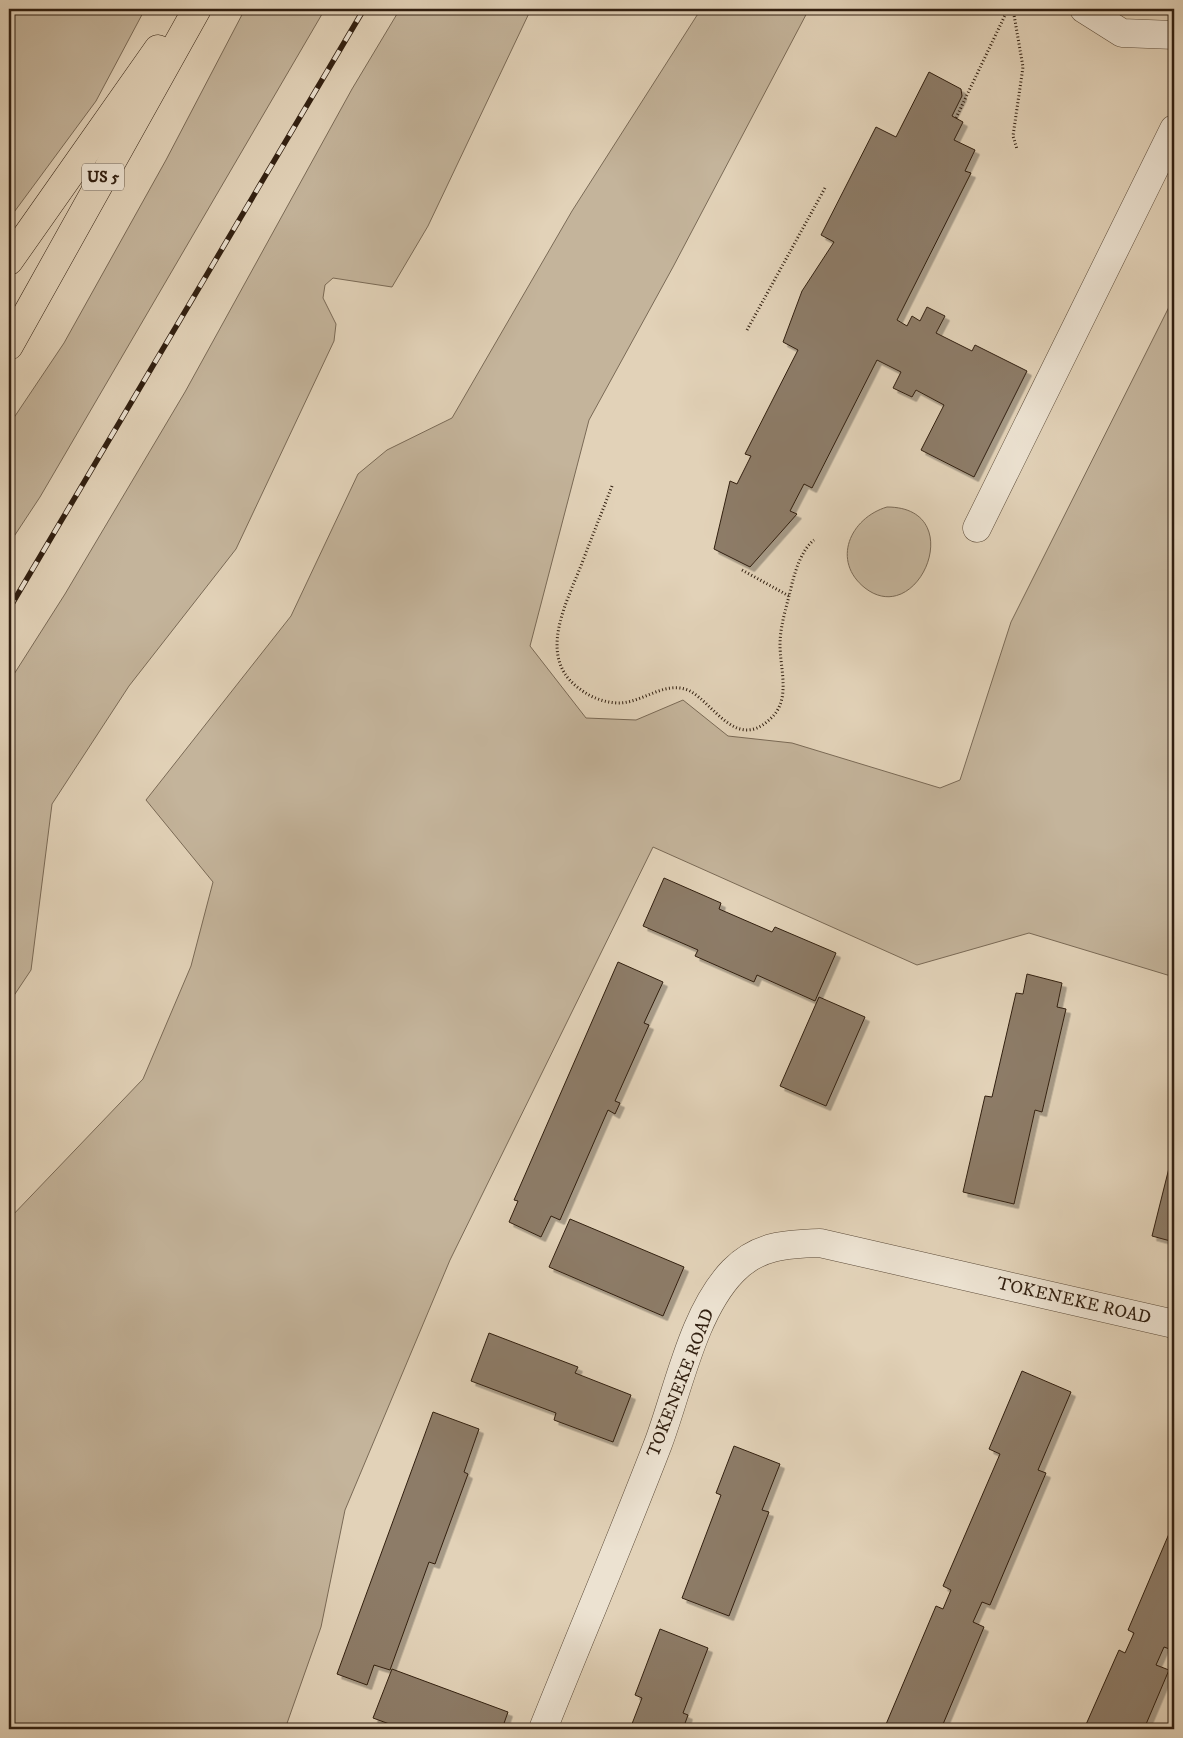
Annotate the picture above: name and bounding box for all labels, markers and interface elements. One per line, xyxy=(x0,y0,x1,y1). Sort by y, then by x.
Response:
road number: US 5 xyxy=(82,163,124,190)
street label: TOKENEKE ROAD xyxy=(995,1273,1153,1329)
street label: TOKENEKE ROAD xyxy=(642,1305,720,1461)

